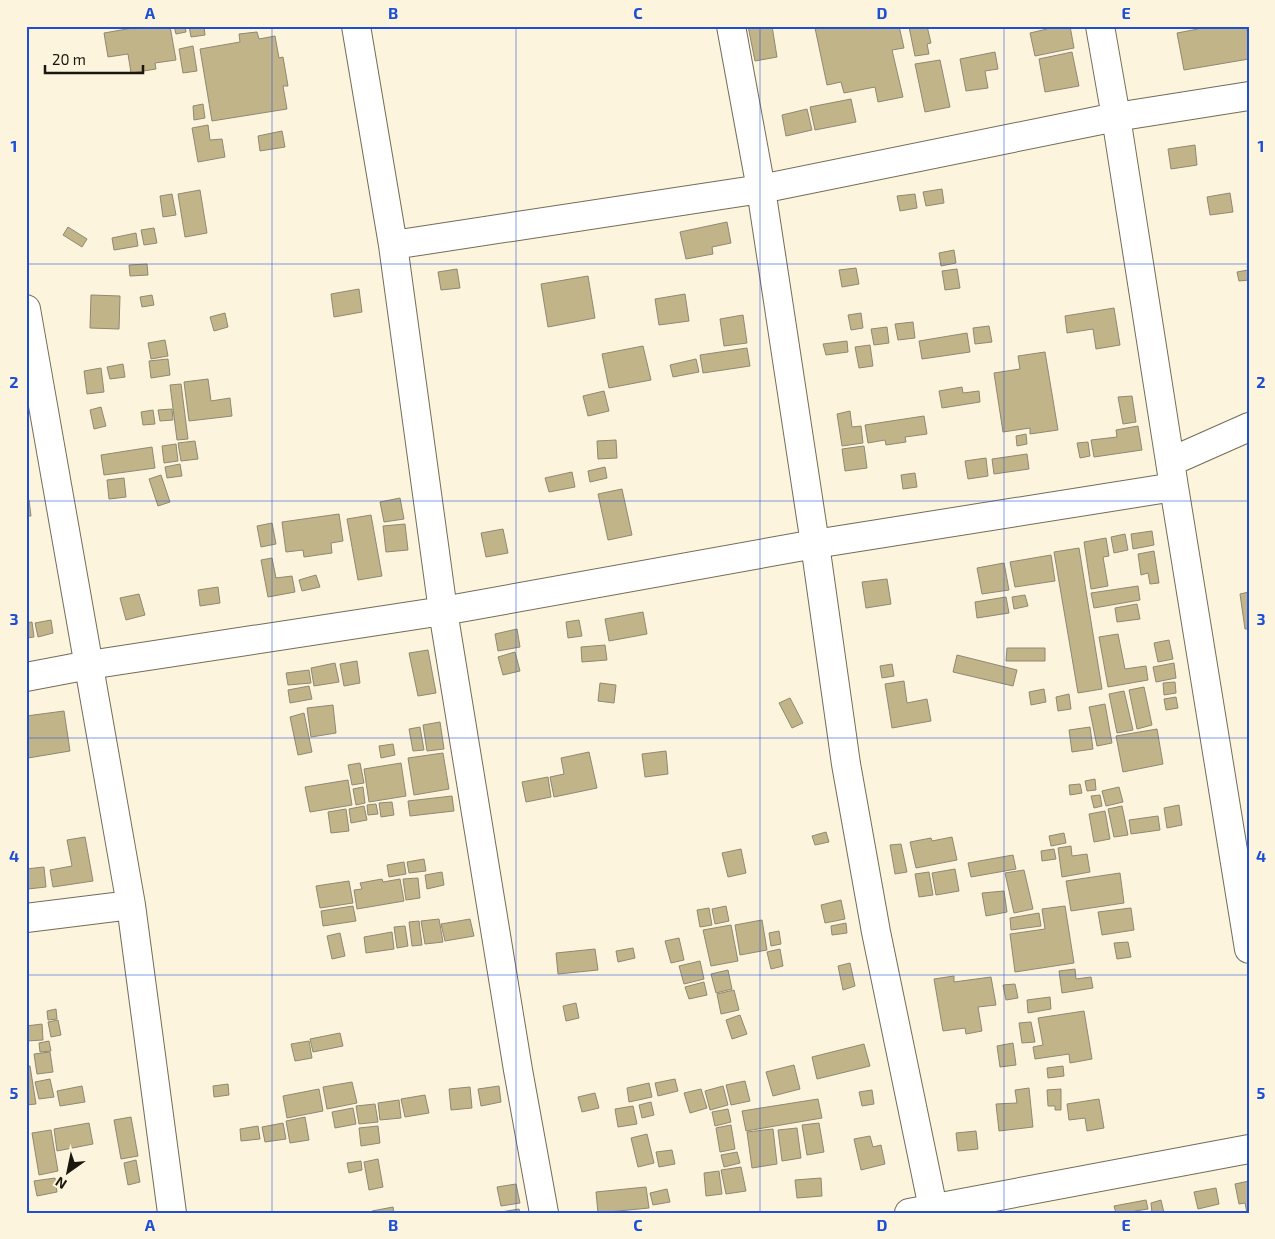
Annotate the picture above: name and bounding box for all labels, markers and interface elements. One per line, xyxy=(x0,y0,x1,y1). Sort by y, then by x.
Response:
text: A xyxy=(145,3,156,22)
text: B xyxy=(388,3,398,22)
text: C xyxy=(633,3,643,22)
text: D xyxy=(877,3,888,22)
text: E xyxy=(1121,3,1131,22)
scale bar xyxy=(45,42,142,74)
text: 20 m xyxy=(52,50,86,68)
text: 1 xyxy=(11,136,17,155)
text: 1 xyxy=(1258,136,1264,155)
text: 2 xyxy=(9,372,19,391)
text: 2 xyxy=(1256,372,1266,391)
text: 3 xyxy=(9,609,19,628)
text: 3 xyxy=(1256,609,1266,628)
text: 4 xyxy=(9,846,19,865)
text: 4 xyxy=(1256,846,1266,865)
text: 5 xyxy=(10,1083,19,1102)
text: 5 xyxy=(1257,1083,1266,1102)
north arrow xyxy=(42,1146,92,1196)
text: N xyxy=(52,1173,70,1193)
text: A xyxy=(145,1215,156,1234)
text: B xyxy=(388,1215,398,1234)
text: C xyxy=(633,1215,643,1234)
text: D xyxy=(877,1215,888,1234)
text: E xyxy=(1121,1215,1131,1234)

